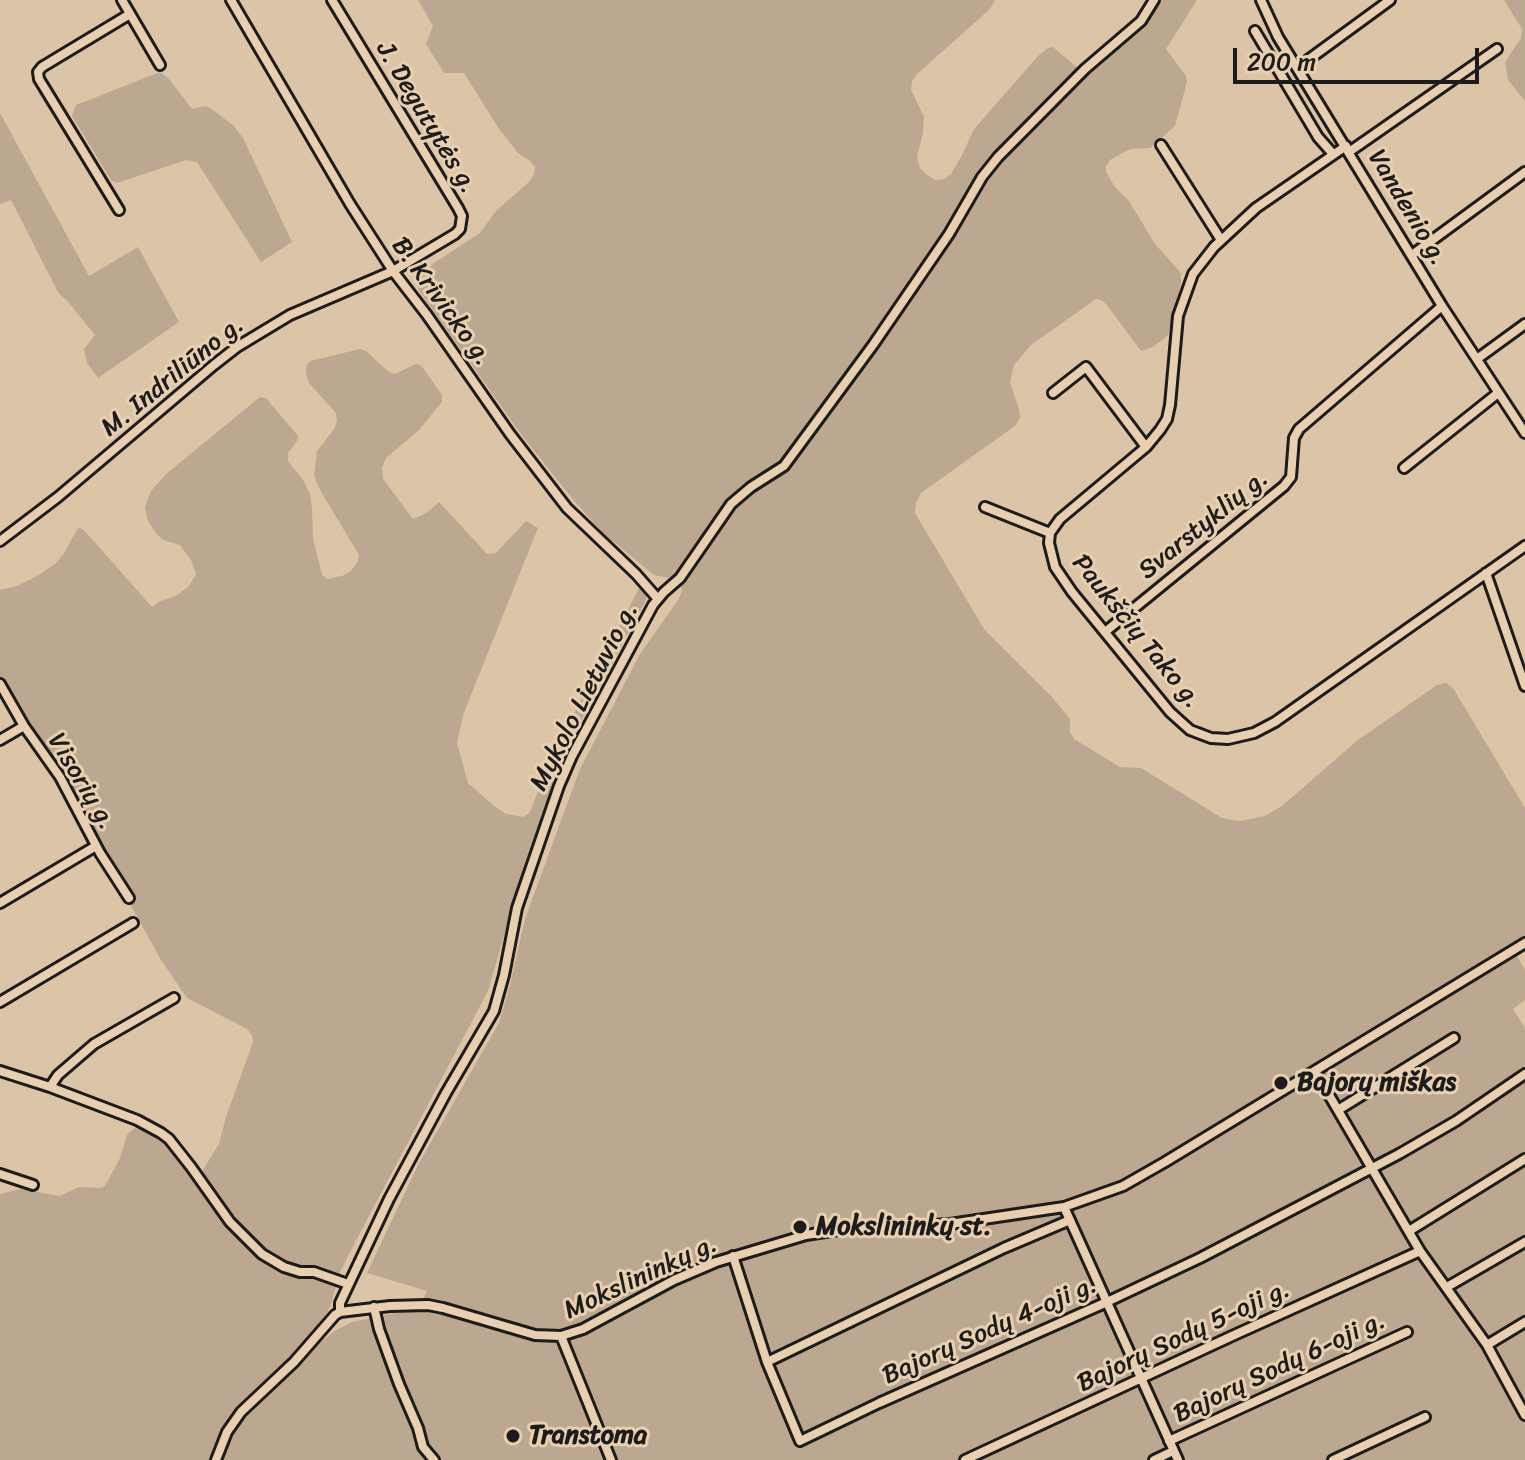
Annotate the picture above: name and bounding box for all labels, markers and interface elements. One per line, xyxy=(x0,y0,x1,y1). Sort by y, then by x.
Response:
scale bar xyxy=(1237,32,1483,82)
street label: J. Degutytės g. xyxy=(368,36,484,200)
text: 200 m xyxy=(1247,41,1316,83)
street label: Vandenio g. xyxy=(1360,144,1454,272)
street label: B. Krivicko g. xyxy=(384,232,498,372)
street label: M. Indriliūno g. xyxy=(95,310,251,444)
street label: Svarstyklių g. xyxy=(1133,463,1275,587)
street label: Paukščių Tako g. xyxy=(1064,549,1208,715)
street label: Mykolo Lietuvio g. xyxy=(524,598,646,796)
street label: Visorių g. xyxy=(40,728,122,836)
place label: Bajorų miškas xyxy=(1297,1067,1456,1099)
marker: Bajorų miškas xyxy=(1272,1074,1290,1092)
place label: Mokslininkų st. xyxy=(816,1211,992,1243)
marker: Mokslininkų st. xyxy=(791,1218,809,1236)
street label: Mokslininkų g. xyxy=(559,1229,723,1327)
street label: Bajorų Sodų 4-oji g. xyxy=(878,1270,1102,1392)
street label: Bajorų Sodų 5-oji g. xyxy=(1073,1274,1295,1400)
street label: Bajorų Sodų 6-oji g. xyxy=(1169,1305,1391,1431)
place label: Transtoma xyxy=(529,1420,647,1452)
marker: Transtoma xyxy=(504,1427,522,1445)

